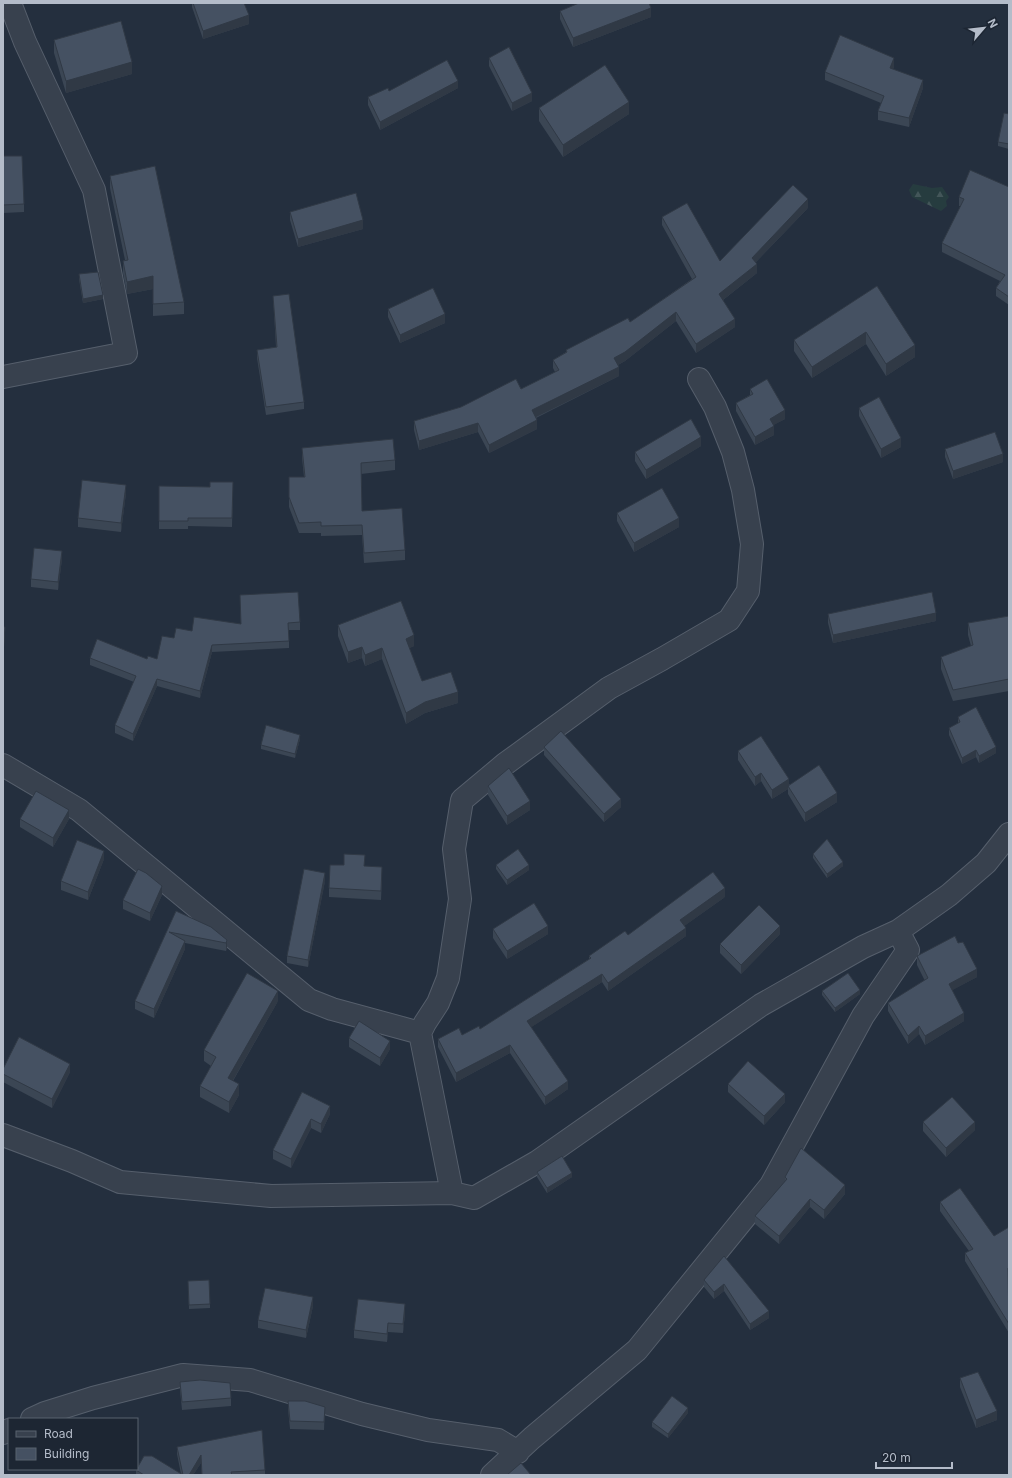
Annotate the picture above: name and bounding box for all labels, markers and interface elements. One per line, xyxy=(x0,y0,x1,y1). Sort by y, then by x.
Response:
north arrow xyxy=(964,8,1004,48)
text: N xyxy=(985,16,1001,30)
legend xyxy=(8,1418,138,1470)
text: Road xyxy=(44,1426,73,1441)
scale bar xyxy=(876,1444,952,1470)
text: Building xyxy=(44,1446,89,1461)
text: 20 m xyxy=(882,1450,911,1465)

